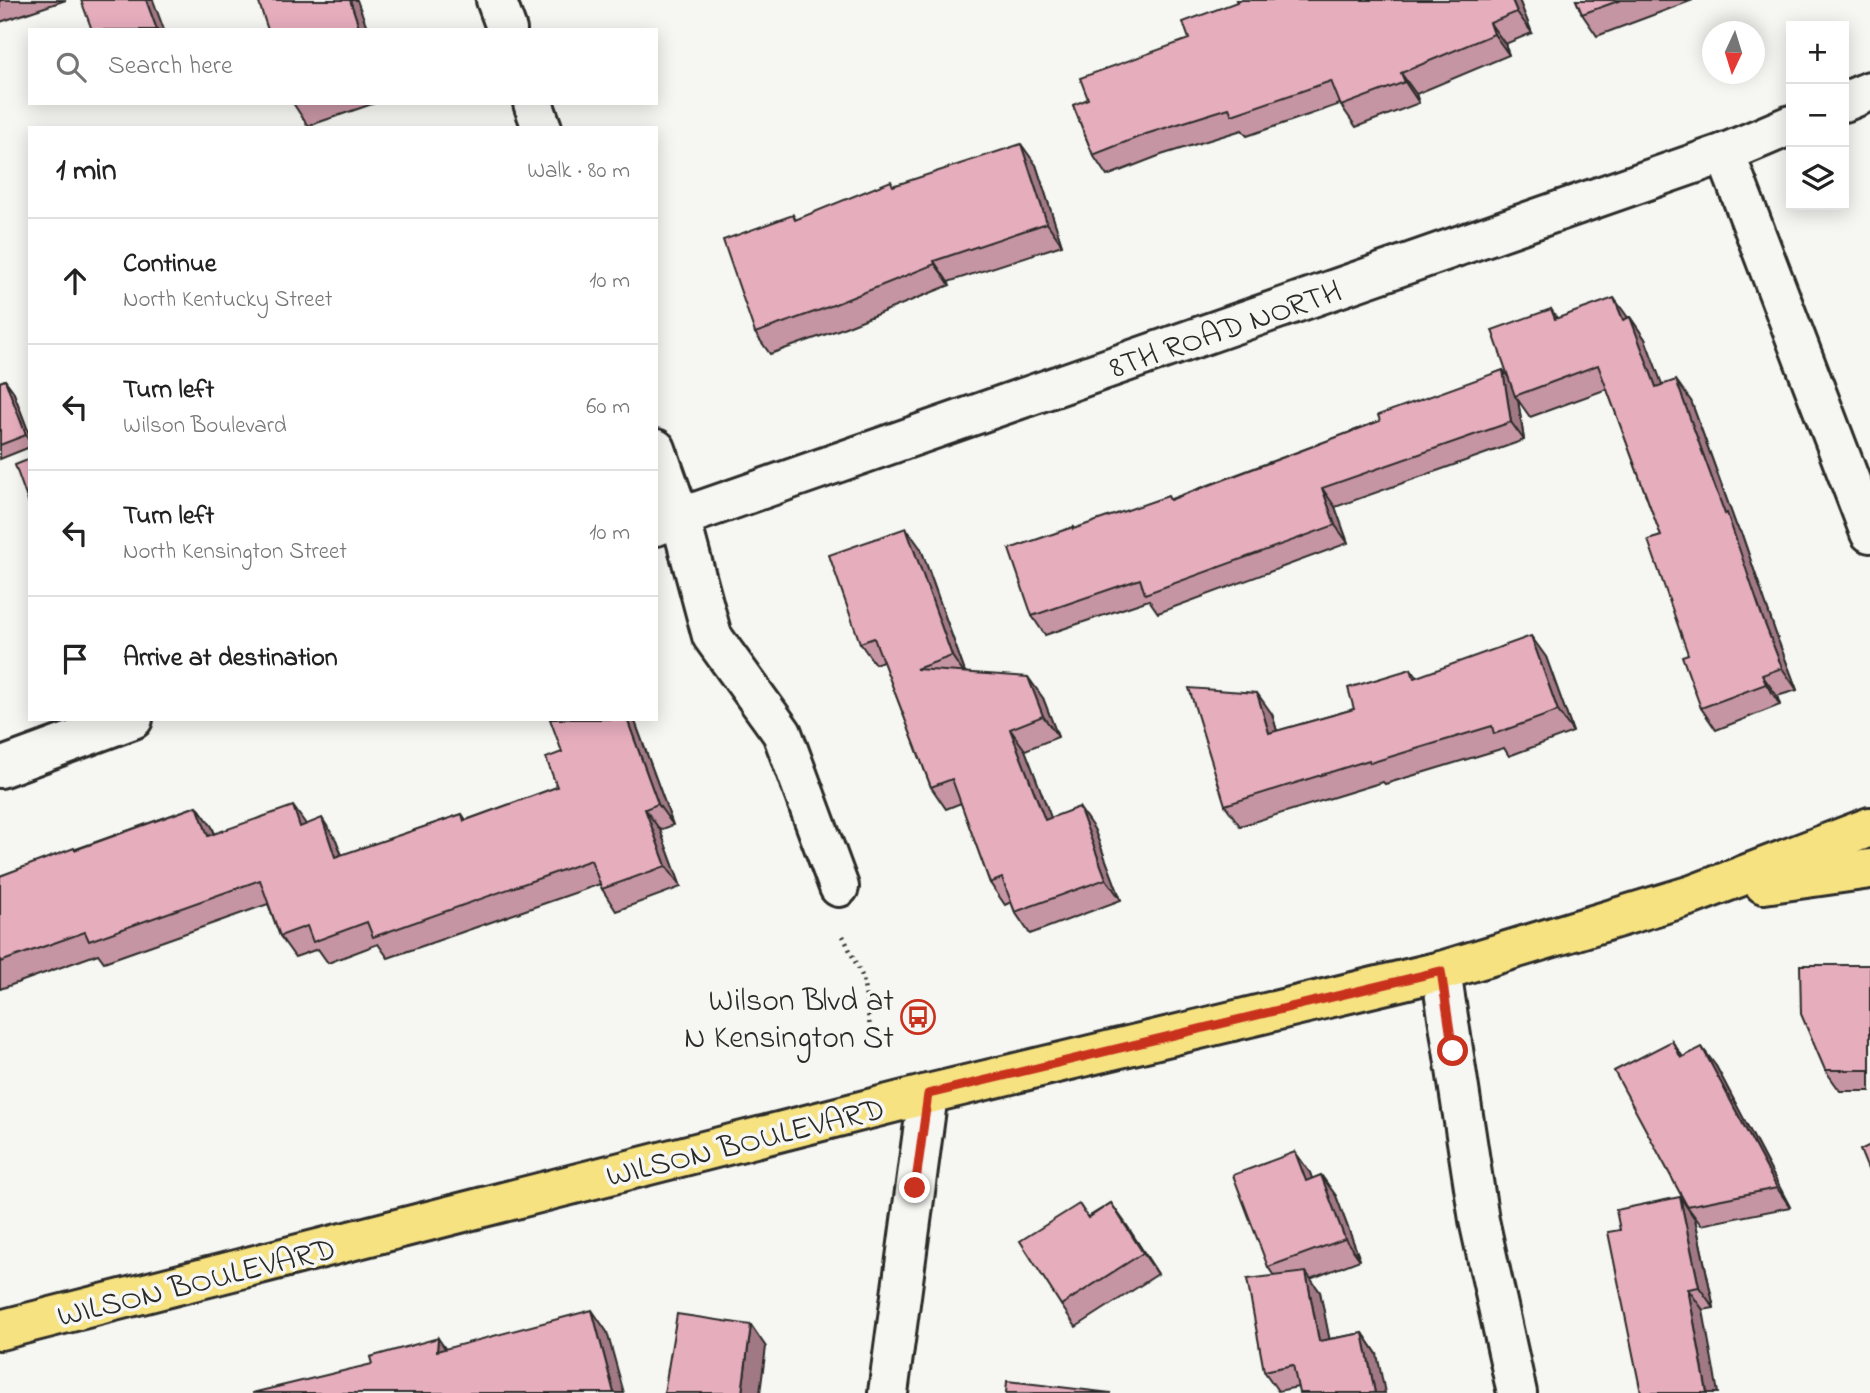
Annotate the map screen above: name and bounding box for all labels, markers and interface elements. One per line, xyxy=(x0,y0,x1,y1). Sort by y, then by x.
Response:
north arrow xyxy=(1702,21,1765,84)
map controls xyxy=(1786,21,1849,210)
button: + xyxy=(1786,21,1849,84)
search box xyxy=(28,28,658,105)
icon: search xyxy=(52,48,90,86)
text: Search here xyxy=(108,48,233,86)
button: − xyxy=(1786,84,1849,147)
button: layers xyxy=(1786,147,1849,210)
text: 1 min xyxy=(56,150,117,194)
text: Walk · 80 m xyxy=(527,155,630,188)
text: Continue xyxy=(123,246,216,284)
icon: ahead xyxy=(56,262,94,300)
text: 10 m xyxy=(589,265,630,298)
street label: 8TH ROAD NORTH xyxy=(1104,270,1348,393)
text: North Kentucky Street xyxy=(123,284,332,317)
text: Turn left xyxy=(123,372,214,410)
icon: left xyxy=(56,388,94,426)
text: 60 m xyxy=(586,391,630,424)
text: Wilson Boulevard xyxy=(123,410,287,443)
text: Turn left xyxy=(123,498,214,536)
icon: left xyxy=(56,514,94,552)
text: 10 m xyxy=(589,517,630,550)
text: North Kensington Street xyxy=(123,536,347,569)
icon: arrive xyxy=(56,640,94,678)
text: Arrive at destination xyxy=(123,640,338,678)
place label: Wilson Blvd at N Kensington St xyxy=(684,979,894,1063)
bus stop icon: Wilson Blvd at N Kensington St xyxy=(899,998,937,1036)
route start xyxy=(1437,1035,1468,1066)
street label: WILSON BOULEVARD xyxy=(602,1087,890,1202)
route end xyxy=(899,1172,930,1203)
street label: WILSON BOULEVARD xyxy=(53,1227,341,1342)

